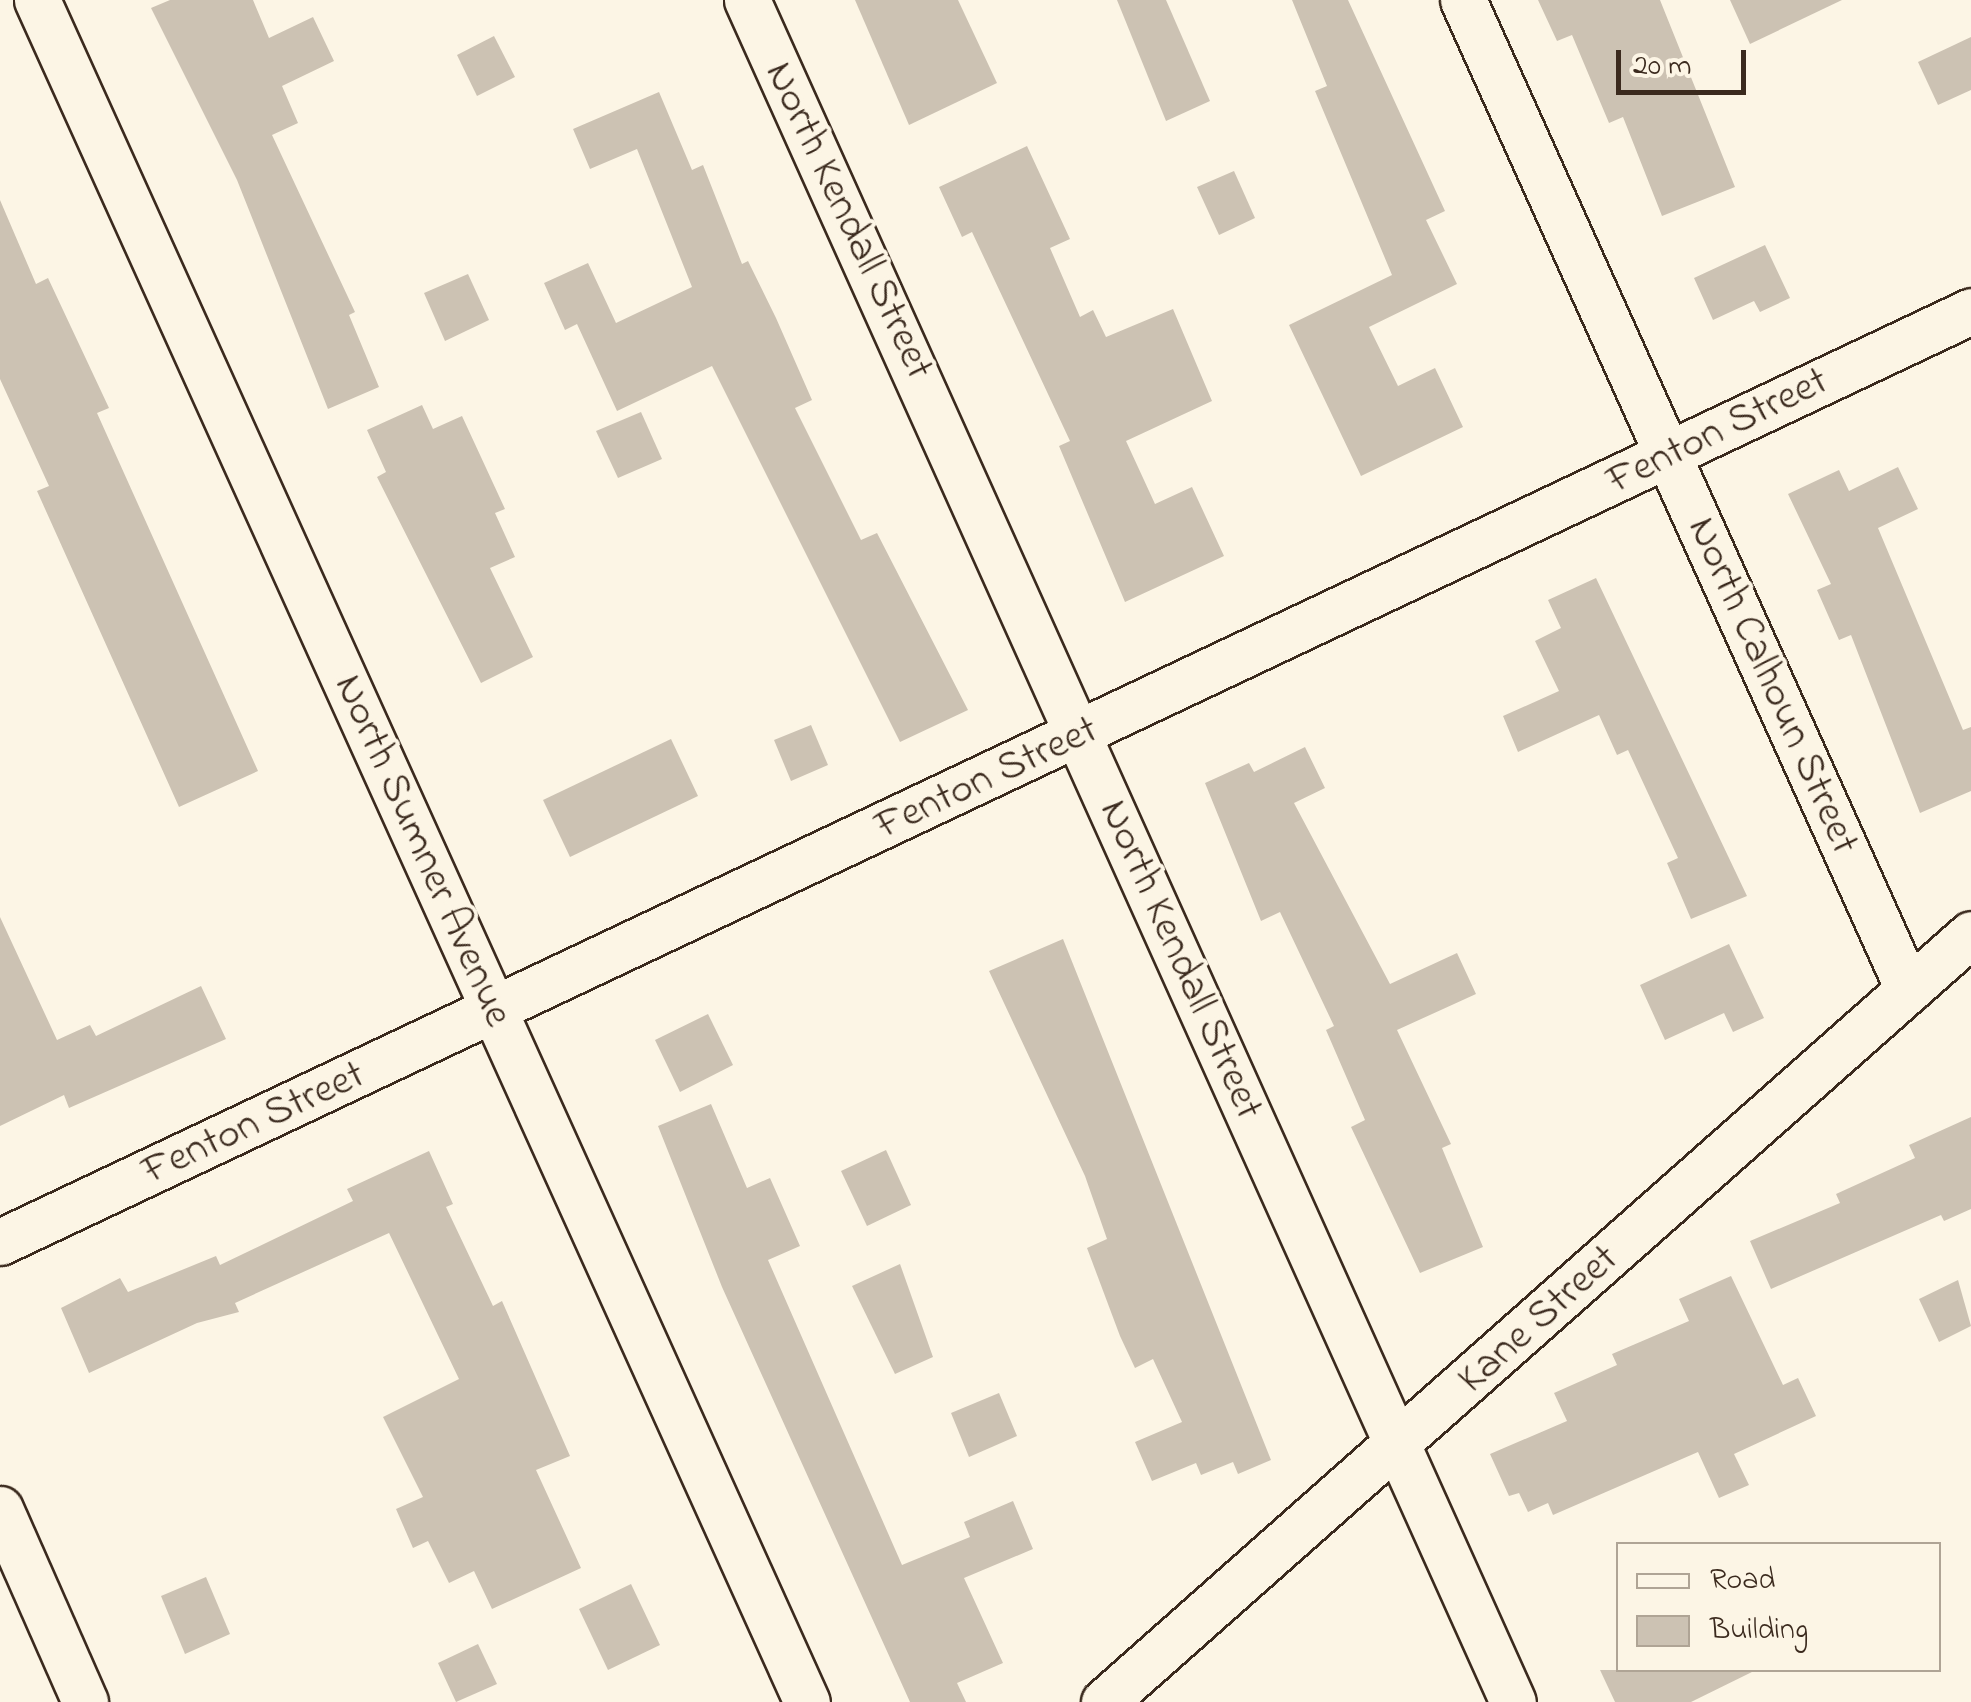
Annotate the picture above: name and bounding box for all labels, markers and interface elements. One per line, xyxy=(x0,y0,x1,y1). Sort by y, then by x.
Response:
scale bar xyxy=(1621,30,1751,92)
text: 20 m xyxy=(1633,45,1692,89)
street label: North Kendall Street xyxy=(752,54,944,388)
street label: Fenton Street xyxy=(1599,357,1837,507)
street label: North Calhoun Street xyxy=(1675,510,1869,862)
street label: North Sumner Avenue xyxy=(322,667,522,1035)
street label: Fenton Street xyxy=(868,706,1106,852)
street label: North Kendall Street xyxy=(1087,792,1273,1128)
street label: Fenton Street xyxy=(135,1051,373,1197)
street label: Kane Street xyxy=(1448,1235,1630,1405)
legend xyxy=(1616,1542,1941,1672)
text: Road xyxy=(1710,1559,1775,1603)
text: Building xyxy=(1710,1609,1808,1653)

